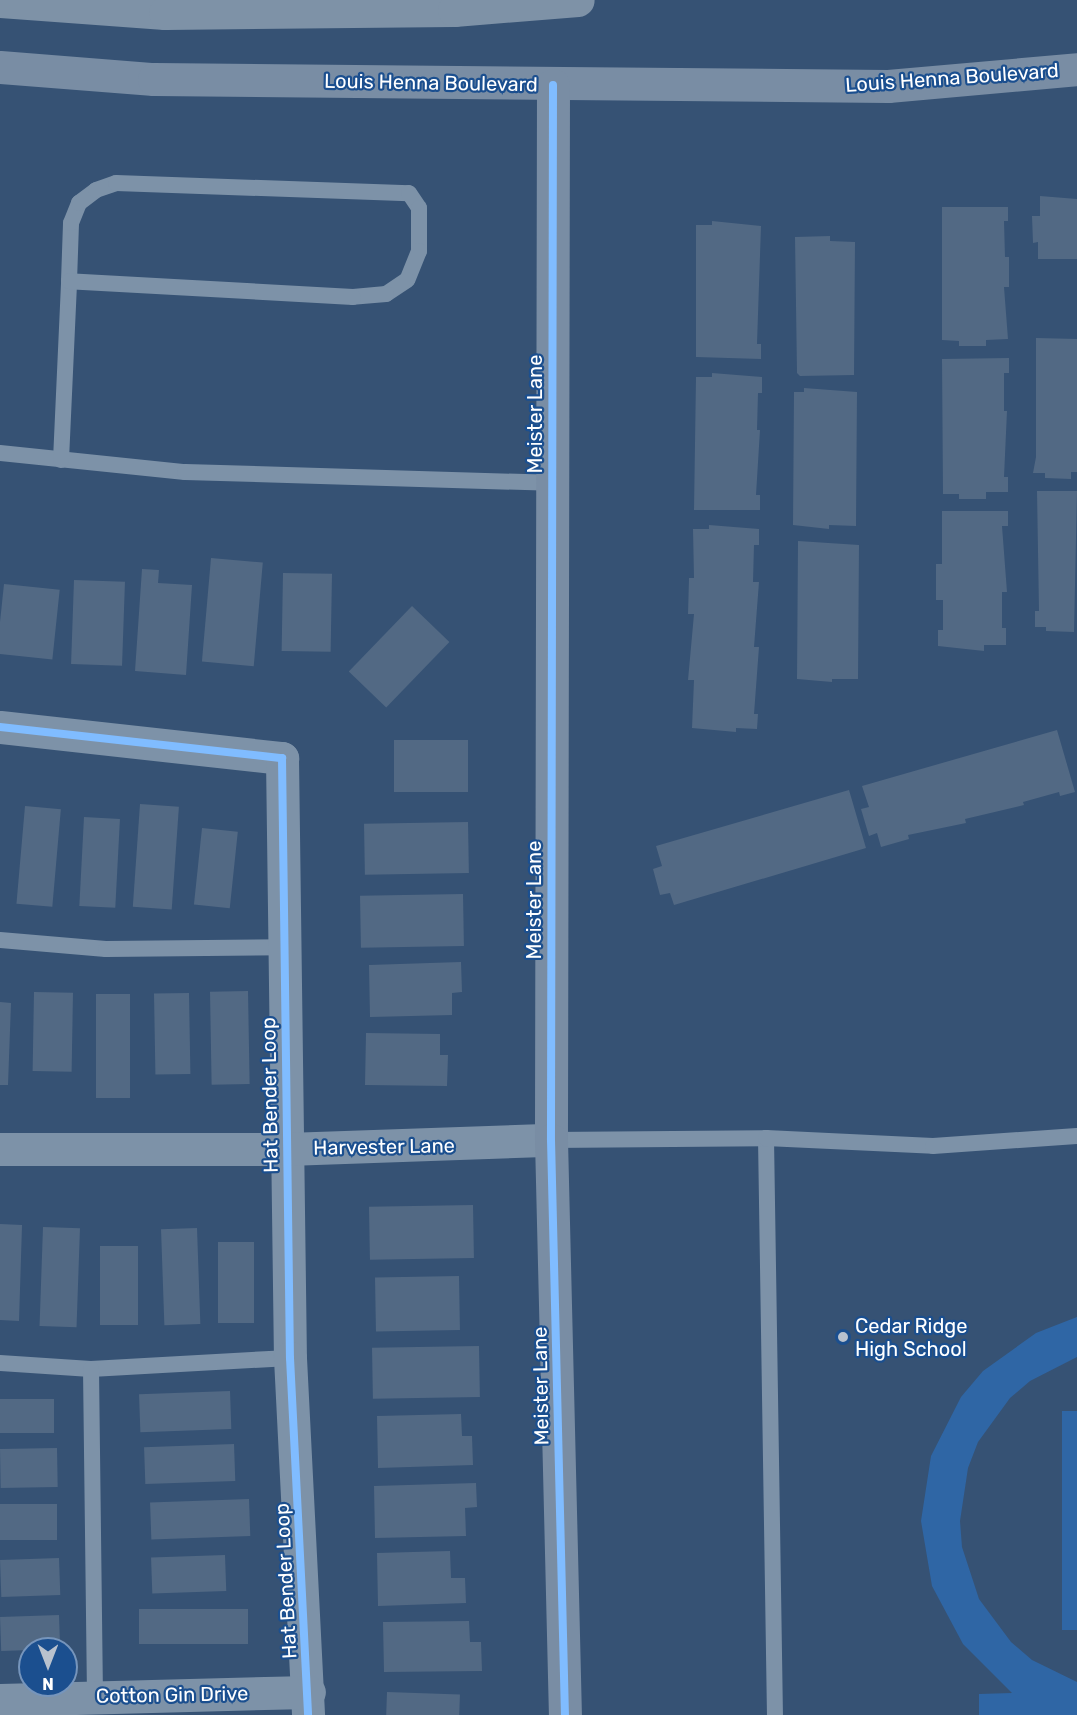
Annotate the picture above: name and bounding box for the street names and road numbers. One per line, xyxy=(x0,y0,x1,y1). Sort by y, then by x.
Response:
street label: Louis Henna Boulevard xyxy=(845,59,1059,97)
street label: Louis Henna Boulevard xyxy=(324,69,538,97)
street label: Meister Lane xyxy=(523,354,547,474)
street label: Meister Lane xyxy=(522,840,546,960)
street label: Hat Bender Loop xyxy=(257,1017,283,1173)
street label: Harvester Lane xyxy=(313,1134,455,1160)
street label: Meister Lane xyxy=(528,1326,554,1446)
street label: Hat Bender Loop xyxy=(270,1502,302,1660)
street label: Cotton Gin Drive xyxy=(96,1682,248,1708)

